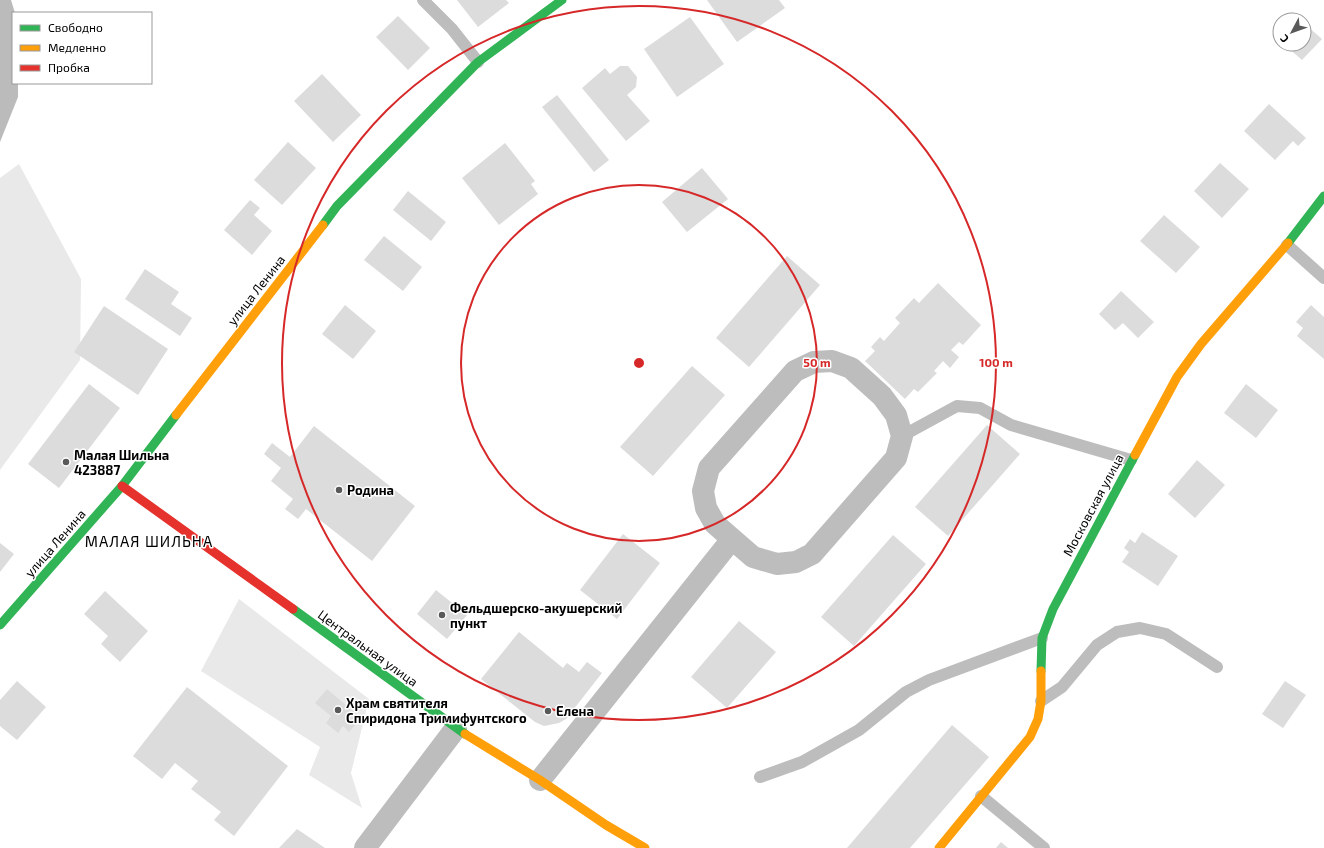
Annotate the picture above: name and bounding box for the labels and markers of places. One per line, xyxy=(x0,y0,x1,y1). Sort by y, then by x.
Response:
centre of rings xyxy=(632,356,646,370)
place label: Малая Шильна 423887 xyxy=(74,447,169,478)
marker: Малая Шильна 423887 xyxy=(61,457,71,467)
place label: Родина xyxy=(347,482,394,498)
marker: Родина xyxy=(334,485,344,495)
place label: Фельдшерско-акушерский пункт xyxy=(450,600,622,631)
marker: Фельдшерско-акушерский пункт xyxy=(437,610,447,620)
place label: Храм святителя Спиридона Тримифунтского xyxy=(346,695,527,726)
place label: Елена xyxy=(556,703,594,719)
marker: Храм святителя Спиридона Тримифунтского xyxy=(333,705,343,715)
marker: Елена xyxy=(543,706,553,716)

